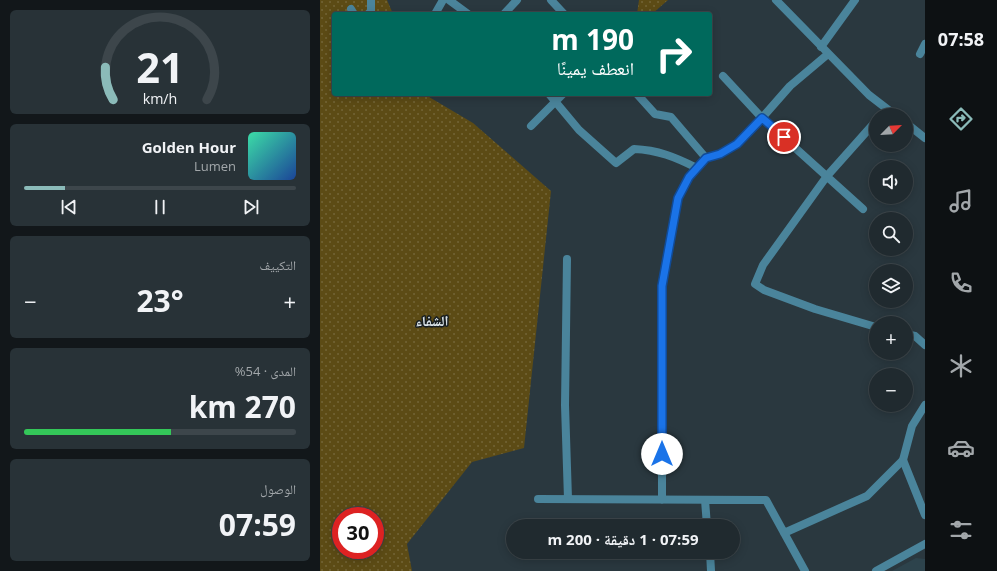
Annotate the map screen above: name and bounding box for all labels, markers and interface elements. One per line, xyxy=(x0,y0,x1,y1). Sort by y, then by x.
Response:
text: 190 m xyxy=(551,20,634,58)
text: 07:58 xyxy=(938,27,984,51)
icon: right xyxy=(648,28,700,80)
text: 21 xyxy=(136,39,184,95)
text: انعطف يمينًا xyxy=(557,56,634,80)
text: km/h xyxy=(143,89,177,108)
icon: directions xyxy=(947,105,975,133)
north arrow xyxy=(869,108,913,152)
map controls xyxy=(869,108,913,412)
pin xyxy=(767,120,801,154)
icon: arrive xyxy=(773,126,795,148)
text: Golden Hour xyxy=(142,137,236,157)
text: Lumen xyxy=(194,157,236,175)
button: sound xyxy=(869,160,913,204)
icon: music xyxy=(947,187,975,215)
icon: previous xyxy=(58,196,80,218)
icon: pause xyxy=(149,196,171,218)
icon: next xyxy=(240,196,262,218)
button: search xyxy=(869,212,913,256)
text: التكييف xyxy=(260,256,296,274)
button: layers xyxy=(869,264,913,308)
icon: phone xyxy=(947,269,975,297)
text: 23° xyxy=(136,280,184,321)
text: − xyxy=(24,286,37,316)
text: + xyxy=(283,286,296,316)
district label: الشفاء xyxy=(416,311,448,330)
button: + xyxy=(869,316,913,360)
icon: climate xyxy=(947,352,975,380)
text: المدى · 54% xyxy=(235,362,296,380)
button: − xyxy=(869,368,913,412)
text: 270 km xyxy=(189,386,296,427)
position arrow xyxy=(641,433,683,475)
icon: car xyxy=(947,434,975,462)
text: الوصول xyxy=(260,480,296,498)
text: 07:59 xyxy=(219,504,296,545)
speed limit sign: 30 xyxy=(332,507,384,559)
icon: filters xyxy=(947,516,975,544)
text: 07:59 · 1 دقيقة · 200 m xyxy=(547,529,699,549)

